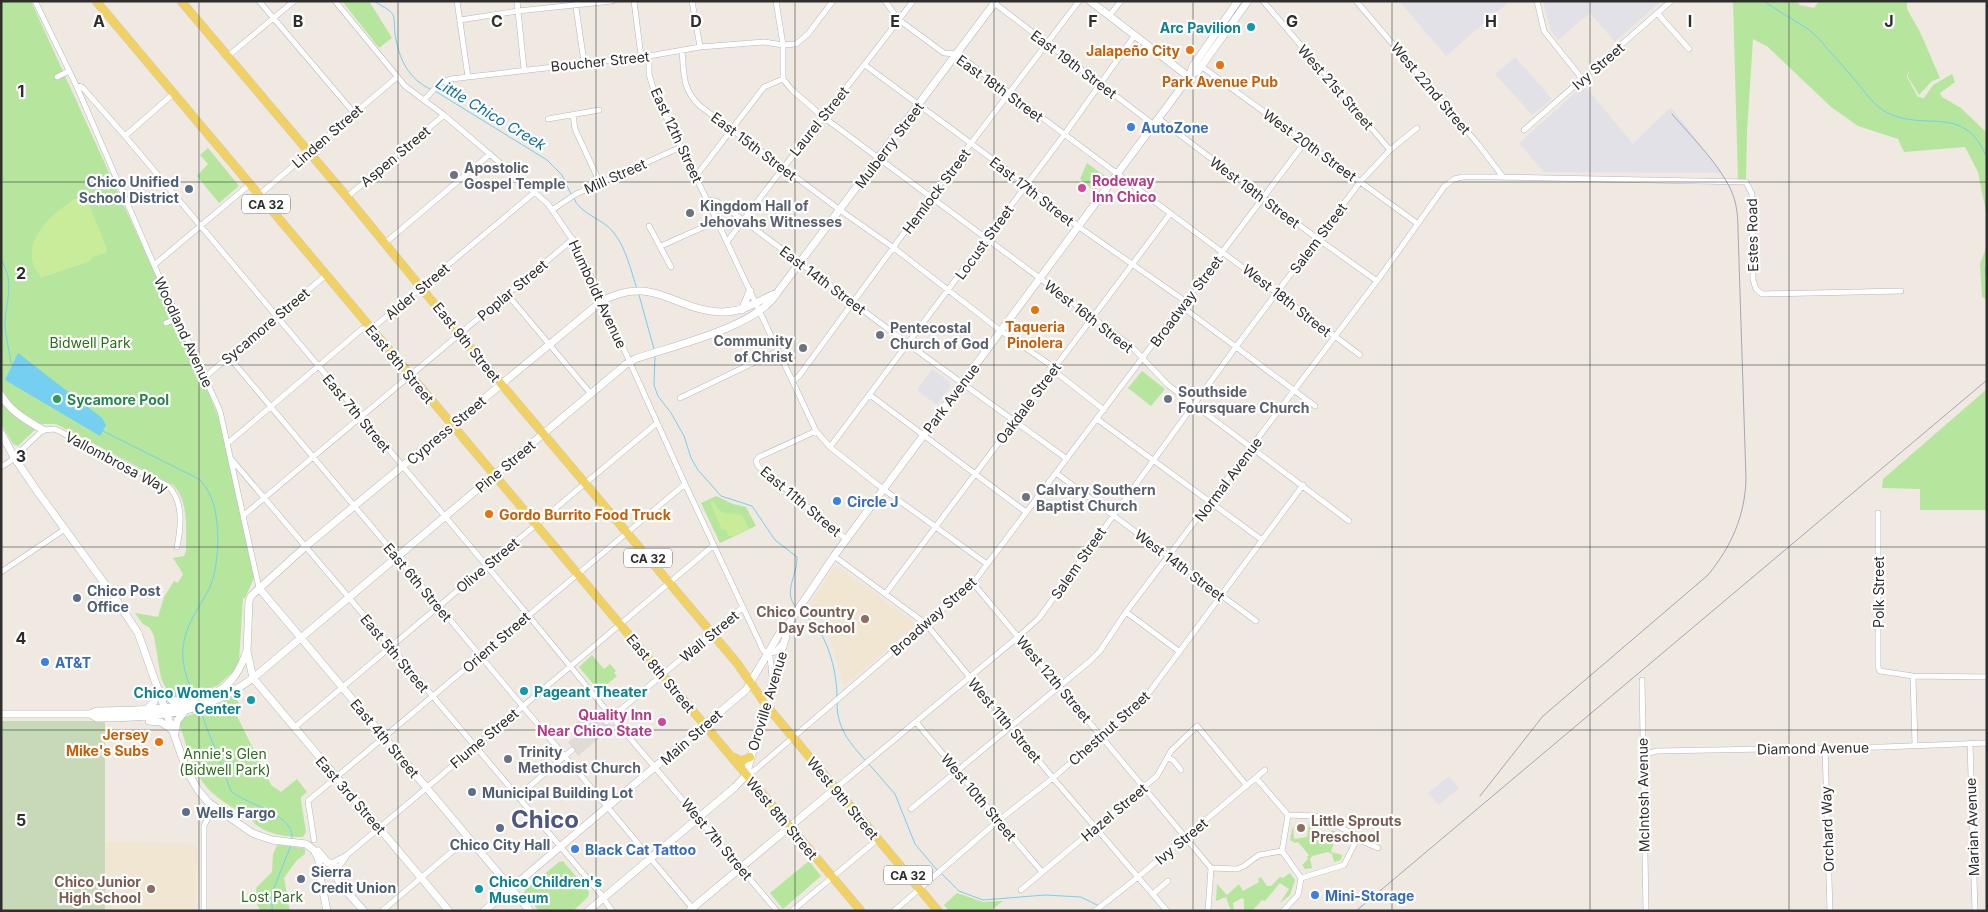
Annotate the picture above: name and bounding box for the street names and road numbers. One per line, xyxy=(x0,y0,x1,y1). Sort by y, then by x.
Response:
street label: East 19th Street xyxy=(1028,26,1121,102)
street label: West 22nd Street xyxy=(1388,39,1475,138)
street label: Ivy Street xyxy=(1569,39,1628,93)
street label: West 21st Street xyxy=(1295,41,1378,133)
street label: Boucher Street xyxy=(550,47,651,75)
street label: East 18th Street xyxy=(953,51,1047,125)
street label: Laurel Street xyxy=(786,83,852,159)
street label: East 12th Street xyxy=(648,85,707,186)
street label: Mulberry Street xyxy=(851,98,927,191)
street label: Linden Street xyxy=(288,100,366,171)
street label: West 20th Street xyxy=(1260,105,1360,185)
street label: East 15th Street xyxy=(708,108,800,184)
street label: Aspen Street xyxy=(357,122,434,190)
street label: Hemlock Street xyxy=(899,145,974,237)
street label: East 17th Street xyxy=(987,153,1078,229)
street label: West 19th Street xyxy=(1207,153,1304,232)
street label: Mill Street xyxy=(581,155,649,197)
road number: CA 32 xyxy=(242,194,290,213)
street label: Estes Road xyxy=(1743,198,1761,272)
street label: Salem Street xyxy=(1286,199,1350,277)
street label: Locust Street xyxy=(951,201,1017,283)
street label: Humboldt Avenue xyxy=(565,237,631,351)
street label: East 14th Street xyxy=(777,242,870,318)
street label: Broadway Street xyxy=(1146,252,1226,350)
street label: Poplar Street xyxy=(474,256,551,324)
street label: Alder Street xyxy=(381,259,453,323)
street label: West 18th Street xyxy=(1239,260,1335,340)
street label: Woodland Avenue xyxy=(151,274,217,390)
street label: West 16th Street xyxy=(1041,276,1137,356)
street label: Sycamore Street xyxy=(217,284,313,368)
street label: East 9th Street xyxy=(430,299,505,386)
street label: East 8th Street xyxy=(362,321,438,407)
street label: Oakdale Street xyxy=(992,359,1064,447)
street label: Park Avenue xyxy=(919,360,983,436)
street label: East 7th Street xyxy=(319,371,395,456)
street label: Cypress Street xyxy=(403,392,489,468)
street label: Vallombrosa Way xyxy=(63,428,171,496)
street label: Normal Avenue xyxy=(1191,434,1265,524)
street label: Pine Street xyxy=(472,436,538,496)
street label: East 11th Street xyxy=(757,462,845,540)
street label: Salem Street xyxy=(1047,523,1109,602)
street label: West 14th Street xyxy=(1132,526,1229,605)
street label: Olive Street xyxy=(452,534,522,596)
street label: East 6th Street xyxy=(380,539,456,625)
road number: CA 32 xyxy=(624,548,672,568)
street label: Polk Street xyxy=(1870,556,1887,628)
street label: Broadway Street xyxy=(887,573,980,659)
street label: Wall Street xyxy=(676,606,742,665)
street label: Orient Street xyxy=(459,608,534,676)
street label: East 5th Street xyxy=(357,610,433,696)
street label: East 8th Street xyxy=(623,630,699,716)
street label: West 12th Street xyxy=(1013,632,1095,726)
street label: Oroville Avenue xyxy=(744,649,790,753)
street label: West 11th Street xyxy=(965,674,1046,766)
street label: Chestnut Street xyxy=(1065,687,1153,769)
street label: East 4th Street xyxy=(347,695,423,781)
street label: Flume Street xyxy=(446,704,522,771)
street label: Main Street xyxy=(657,706,725,768)
street label: McIntosh Avenue xyxy=(1634,738,1652,852)
street label: Diamond Avenue xyxy=(1757,739,1869,757)
street label: West 10th Street xyxy=(938,750,1021,844)
street label: East 3rd Street xyxy=(312,752,390,838)
street label: West 9th Street xyxy=(804,753,883,843)
street label: West 8th Street xyxy=(743,773,822,863)
street label: Marian Avenue xyxy=(1962,777,1982,877)
street label: Hazel Street xyxy=(1078,779,1151,844)
street label: Orchard Way xyxy=(1817,786,1837,872)
street label: West 7th Street xyxy=(678,795,756,884)
street label: Ivy Street xyxy=(1151,814,1211,868)
road number: CA 32 xyxy=(884,866,932,884)

